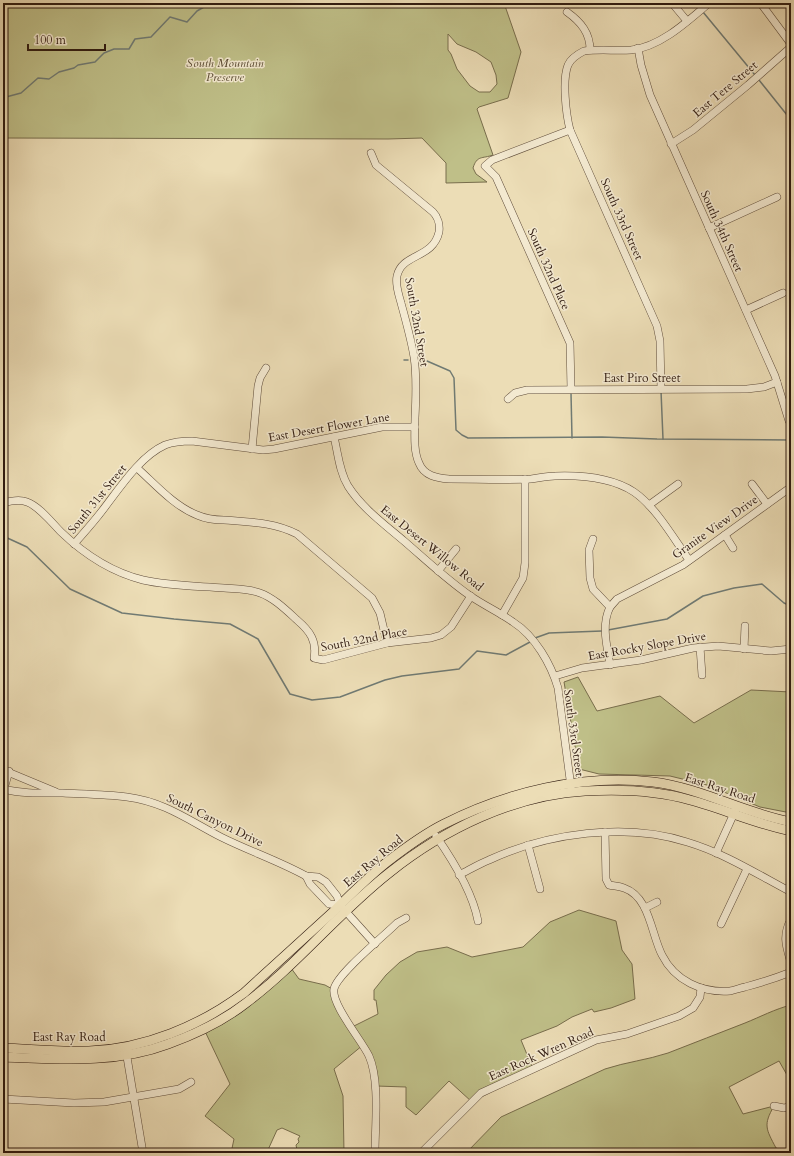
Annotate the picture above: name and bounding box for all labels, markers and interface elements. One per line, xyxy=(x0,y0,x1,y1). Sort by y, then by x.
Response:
scale bar xyxy=(28,26,105,52)
text: 100 m xyxy=(34,32,67,48)
park label: South Mountain Preserve xyxy=(186,55,264,85)
street label: East Tere Street xyxy=(689,57,761,121)
street label: South 33rd Street xyxy=(597,176,647,263)
street label: South 34th Street xyxy=(697,188,747,274)
street label: South 32nd Place xyxy=(524,226,574,312)
street label: South 32nd Street xyxy=(401,276,433,368)
street label: East Piro Street xyxy=(603,370,681,386)
street label: East Desert Flower Lane xyxy=(267,408,391,446)
street label: South 31st Street xyxy=(64,461,130,537)
street label: Granite View Drive xyxy=(669,491,761,563)
street label: East Desert Willow Road xyxy=(377,501,487,595)
street label: South 32nd Place xyxy=(319,623,409,655)
street label: East Rocky Slope Drive xyxy=(587,628,707,664)
street label: South 33rd Street xyxy=(560,688,588,778)
street label: East Ray Road xyxy=(683,769,758,807)
street label: South Canyon Drive xyxy=(164,790,266,850)
street label: East Ray Road xyxy=(340,831,407,891)
street label: East Rock Wren Road xyxy=(486,1023,596,1084)
street label: East Ray Road xyxy=(32,1029,106,1045)

